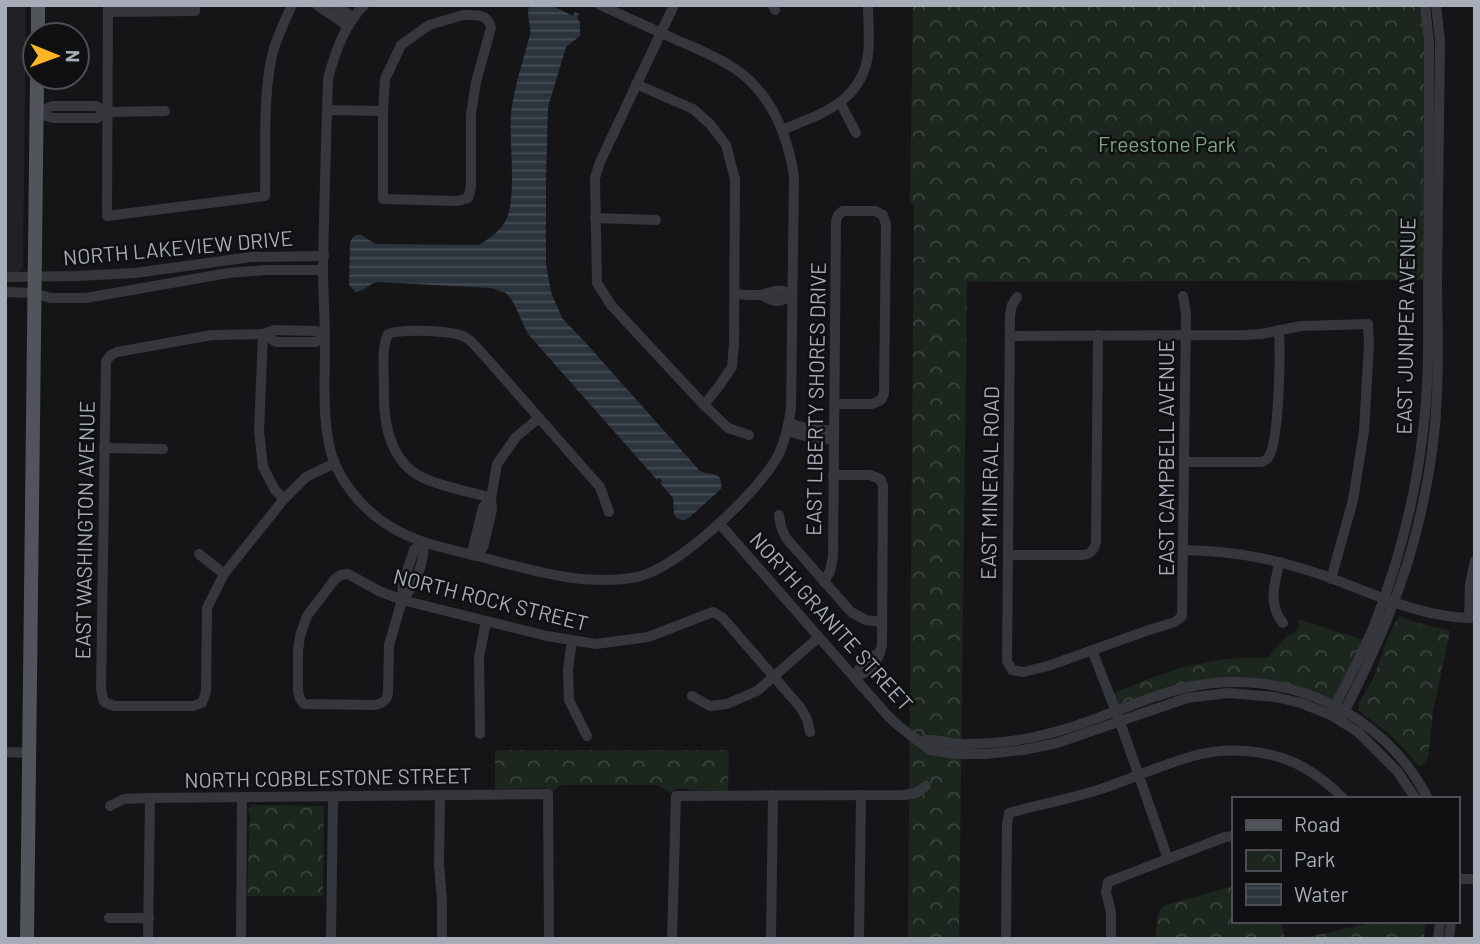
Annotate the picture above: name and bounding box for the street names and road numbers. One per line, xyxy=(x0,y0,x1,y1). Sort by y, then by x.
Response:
street label: EAST JUNIPER AVENUE xyxy=(1391,217,1419,435)
street label: NORTH LAKEVIEW DRIVE xyxy=(62,224,294,270)
street label: EAST LIBERTY SHORES DRIVE xyxy=(800,262,830,536)
street label: EAST CAMPBELL AVENUE xyxy=(1153,340,1178,576)
street label: EAST MINERAL ROAD xyxy=(975,386,1003,580)
street label: EAST WASHINGTON AVENUE xyxy=(69,400,99,660)
street label: NORTH GRANITE STREET xyxy=(745,527,919,715)
street label: NORTH ROCK STREET xyxy=(391,563,591,635)
street label: NORTH COBBLESTONE STREET xyxy=(184,762,472,792)

